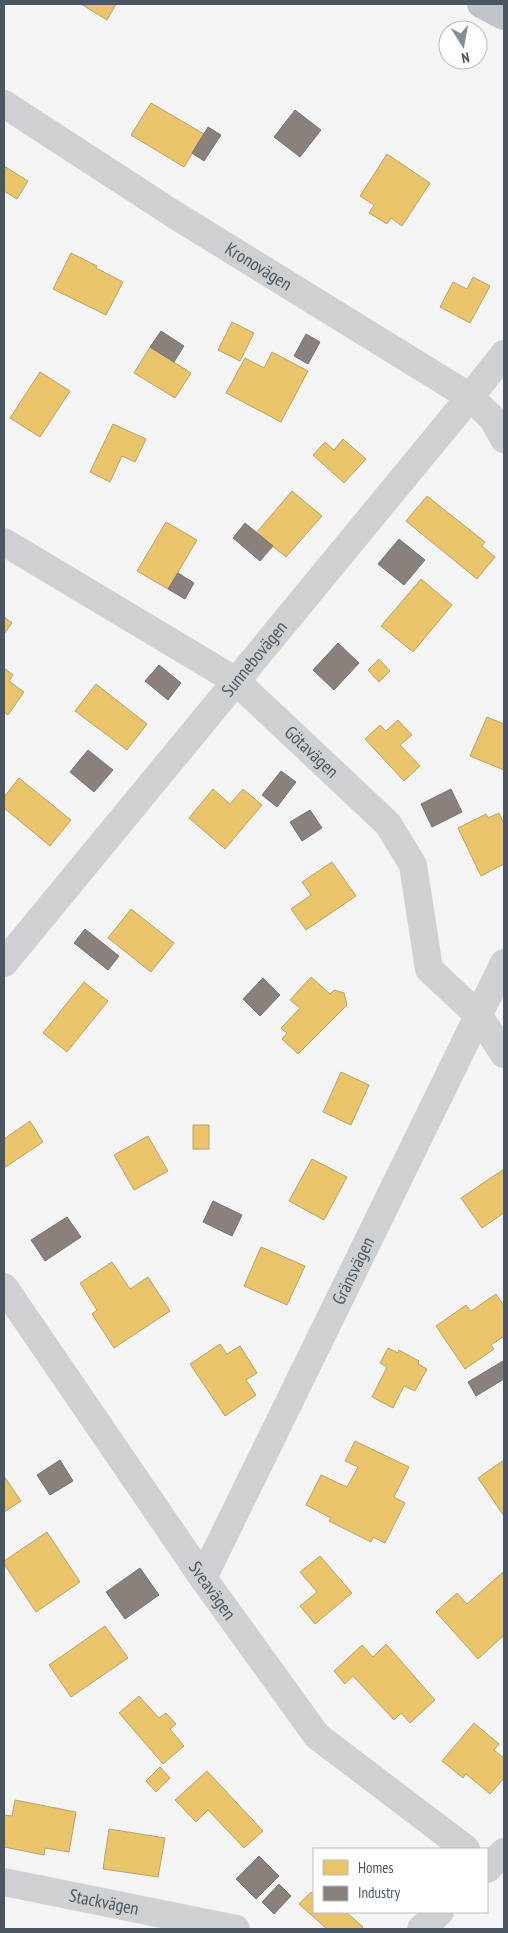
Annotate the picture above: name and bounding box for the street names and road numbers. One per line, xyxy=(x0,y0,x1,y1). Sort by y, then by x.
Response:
street label: Kronovägen xyxy=(221,237,296,295)
street label: Sunnebovägen xyxy=(216,616,292,701)
street label: Götavägen xyxy=(280,721,344,783)
street label: Gränsvägen xyxy=(327,1233,379,1308)
street label: Sveavägen xyxy=(184,1556,241,1624)
street label: Stackvägen xyxy=(67,1883,141,1920)

